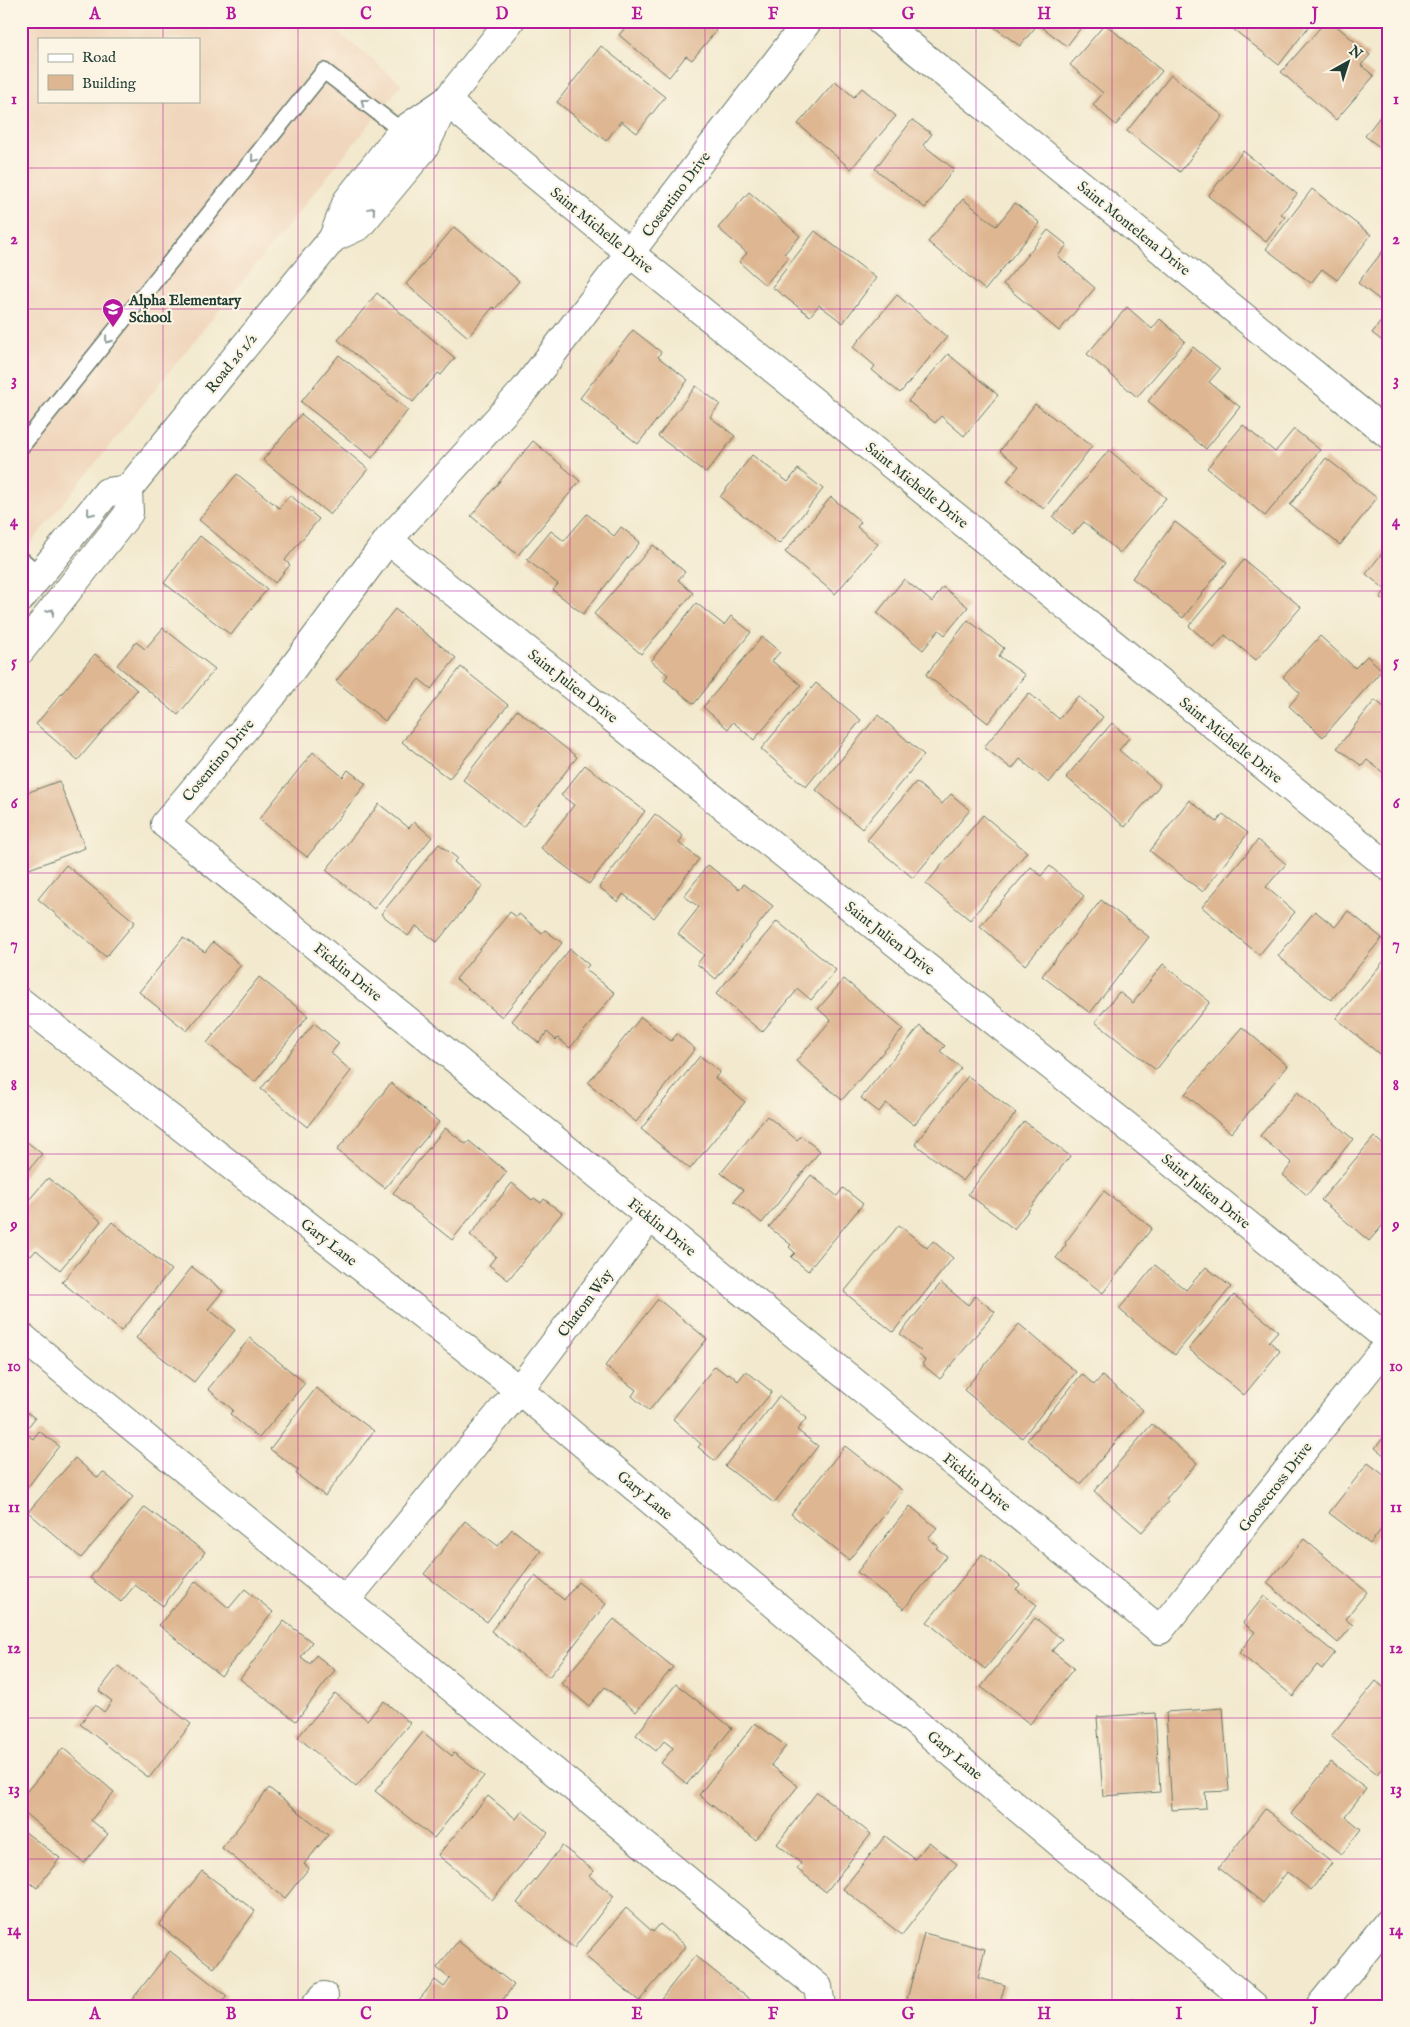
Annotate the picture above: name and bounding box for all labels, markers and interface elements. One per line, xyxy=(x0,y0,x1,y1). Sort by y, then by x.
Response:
text: A xyxy=(89,5,102,25)
text: B xyxy=(226,5,237,25)
text: C xyxy=(360,5,372,25)
text: D xyxy=(496,5,509,25)
text: E xyxy=(631,5,643,25)
text: F xyxy=(768,5,779,25)
text: G xyxy=(902,5,915,25)
text: H xyxy=(1037,5,1051,25)
text: I xyxy=(1176,5,1183,25)
text: J xyxy=(1310,5,1319,25)
legend xyxy=(38,38,200,102)
north arrow xyxy=(1322,38,1372,88)
text: N xyxy=(1344,41,1366,63)
text: Road xyxy=(82,48,117,67)
text: Building xyxy=(82,74,137,93)
text: 1 xyxy=(11,90,17,110)
text: 1 xyxy=(1393,90,1399,110)
one-way arrow xyxy=(360,99,369,108)
street label: Cosentino Drive xyxy=(638,148,715,241)
one-way arrow xyxy=(251,153,259,162)
street label: Saint Montelena Drive xyxy=(1073,177,1194,280)
street label: Saint Michelle Drive xyxy=(546,183,657,278)
one-way arrow xyxy=(367,207,375,216)
text: 2 xyxy=(10,230,18,250)
text: 2 xyxy=(1392,230,1400,250)
place label: Alpha Elementary School xyxy=(128,291,242,327)
school or university icon: Alpha Elementary School xyxy=(101,297,125,328)
street label: Road 26 1/2 xyxy=(202,330,261,397)
one-way arrow xyxy=(105,334,113,343)
text: 3 xyxy=(11,371,17,391)
text: 3 xyxy=(1393,371,1399,391)
street label: Saint Michelle Drive xyxy=(861,438,972,533)
one-way arrow xyxy=(87,507,95,516)
text: 4 xyxy=(10,512,19,532)
text: 4 xyxy=(1392,512,1401,532)
one-way arrow xyxy=(46,609,54,618)
street label: Saint Julien Drive xyxy=(524,645,622,728)
text: 5 xyxy=(11,653,17,673)
text: 5 xyxy=(1393,653,1399,673)
street label: Saint Michelle Drive xyxy=(1175,693,1286,788)
street label: Cosentino Drive xyxy=(178,715,259,806)
text: 6 xyxy=(11,794,19,814)
text: 6 xyxy=(1393,794,1401,814)
street label: Saint Julien Drive xyxy=(841,897,939,980)
text: 7 xyxy=(10,935,18,955)
text: 7 xyxy=(1392,935,1400,955)
street label: Ficklin Drive xyxy=(310,939,386,1006)
text: 8 xyxy=(11,1076,17,1096)
text: 8 xyxy=(1393,1076,1399,1096)
street label: Saint Julien Drive xyxy=(1157,1150,1254,1233)
street label: Ficklin Drive xyxy=(624,1194,700,1261)
street label: Gary Lane xyxy=(297,1214,361,1270)
text: 9 xyxy=(10,1216,18,1236)
text: 9 xyxy=(1392,1216,1400,1236)
street label: Chatom Way xyxy=(554,1265,618,1341)
text: 10 xyxy=(7,1357,21,1377)
text: 10 xyxy=(1389,1357,1403,1377)
street label: Goosecross Drive xyxy=(1234,1438,1317,1536)
street label: Ficklin Drive xyxy=(939,1449,1015,1516)
street label: Gary Lane xyxy=(613,1467,676,1524)
text: 11 xyxy=(8,1498,20,1518)
text: 11 xyxy=(1390,1498,1402,1518)
text: 12 xyxy=(7,1639,21,1659)
text: 12 xyxy=(1389,1639,1403,1659)
street label: Gary Lane xyxy=(923,1727,986,1784)
text: 13 xyxy=(8,1780,20,1800)
text: 13 xyxy=(1390,1780,1402,1800)
text: 14 xyxy=(7,1921,22,1941)
text: 14 xyxy=(1389,1921,1404,1941)
text: A xyxy=(89,2005,102,2025)
text: B xyxy=(226,2005,237,2025)
text: C xyxy=(360,2005,372,2025)
text: D xyxy=(496,2005,509,2025)
text: E xyxy=(631,2005,643,2025)
text: F xyxy=(768,2005,779,2025)
text: G xyxy=(902,2005,915,2025)
text: H xyxy=(1037,2005,1051,2025)
text: I xyxy=(1176,2005,1183,2025)
text: J xyxy=(1310,2005,1319,2025)

